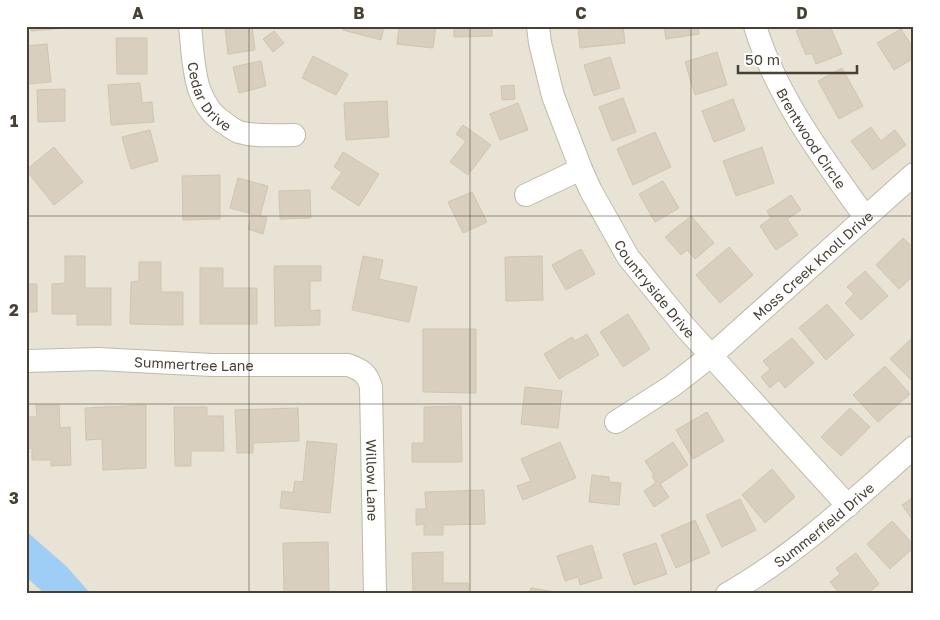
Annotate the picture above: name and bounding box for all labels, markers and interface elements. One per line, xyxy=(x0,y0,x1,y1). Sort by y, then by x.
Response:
text: A xyxy=(132,3,144,23)
text: B xyxy=(353,3,365,23)
text: C xyxy=(575,3,587,23)
text: D xyxy=(796,3,808,23)
scale bar xyxy=(738,42,856,74)
text: 50 m xyxy=(745,50,780,68)
street label: Cedar Drive xyxy=(185,61,235,134)
street label: Brentwood Circle xyxy=(773,85,850,192)
text: 1 xyxy=(10,111,18,131)
street label: Moss Creek Knoll Drive xyxy=(749,207,876,323)
street label: Countryside Drive xyxy=(611,236,699,341)
text: 2 xyxy=(9,300,19,320)
street label: Summertree Lane xyxy=(134,352,254,374)
street label: Willow Lane xyxy=(364,439,382,521)
street label: Summerfield Drive xyxy=(770,479,877,570)
text: 3 xyxy=(9,488,19,508)

